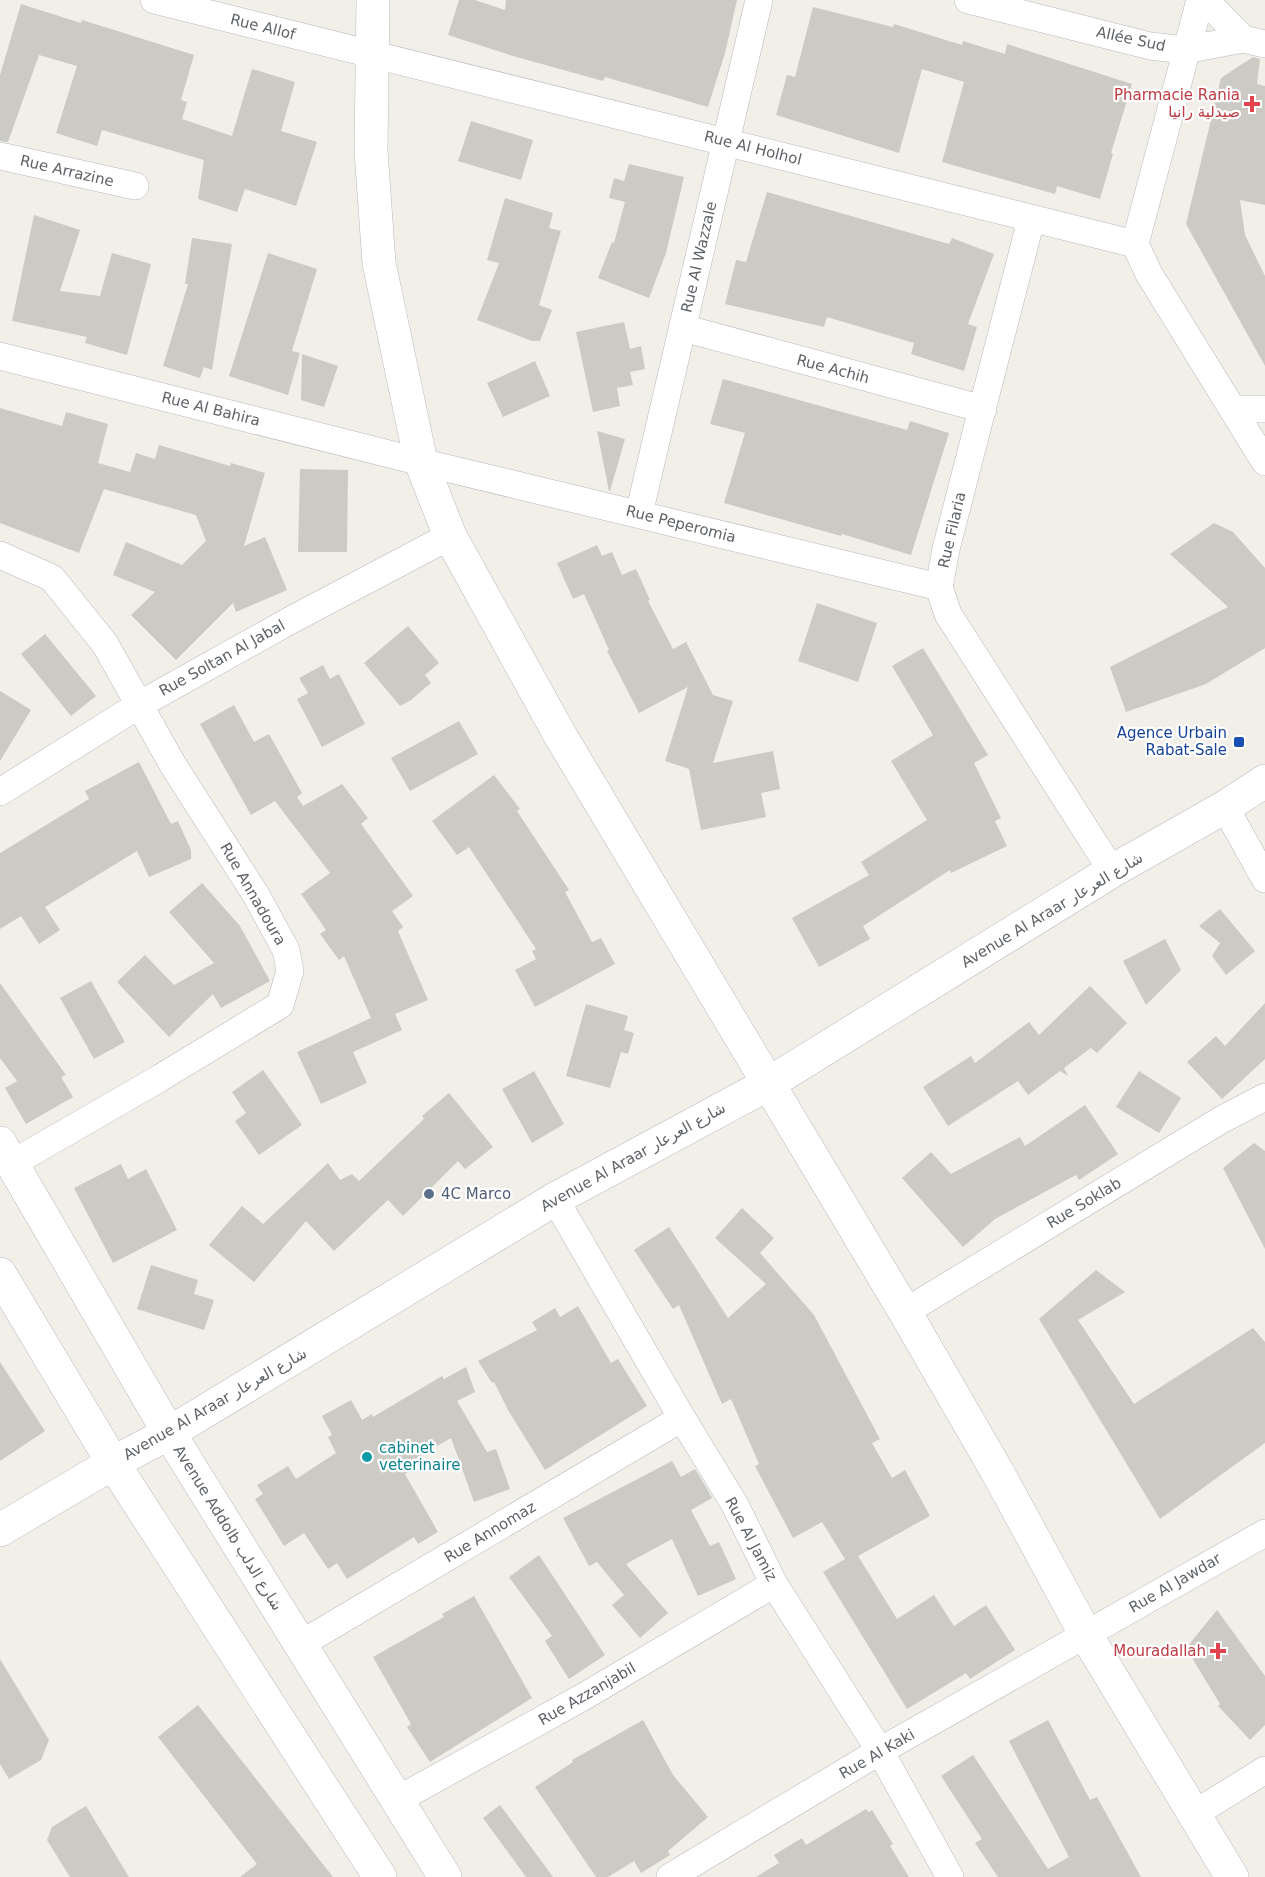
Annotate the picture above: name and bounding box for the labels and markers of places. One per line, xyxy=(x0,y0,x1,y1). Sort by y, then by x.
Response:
place label: Pharmacie Rania صيدلية رانيا xyxy=(1114,86,1240,121)
marker: Pharmacie Rania صيدلية رانيا xyxy=(1245,97,1259,111)
place label: Agence Urbain Rabat-Sale xyxy=(1117,724,1227,759)
marker: Agence Urbain Rabat-Sale xyxy=(1232,735,1246,749)
place label: 4C Marco xyxy=(441,1185,511,1203)
marker: 4C Marco xyxy=(422,1187,436,1201)
place label: cabinet veterinaire xyxy=(379,1439,460,1474)
marker: cabinet veterinaire xyxy=(360,1450,374,1464)
place label: Mouradallah xyxy=(1113,1642,1206,1660)
marker: Mouradallah xyxy=(1211,1644,1225,1658)

